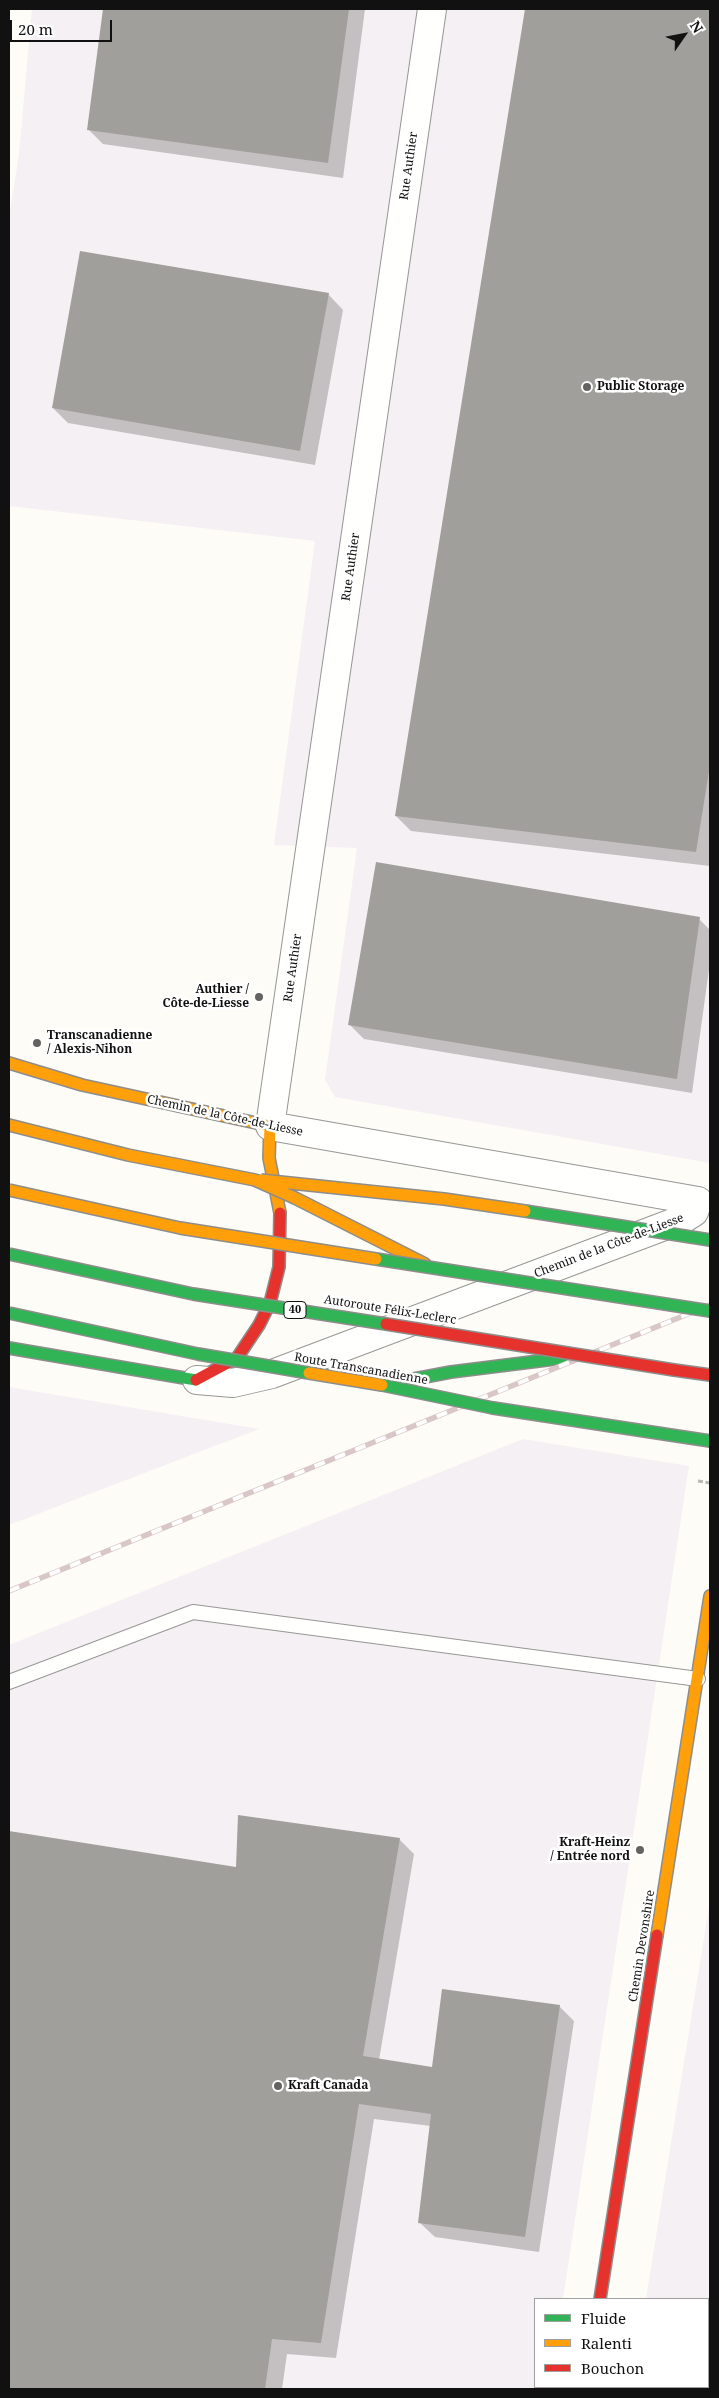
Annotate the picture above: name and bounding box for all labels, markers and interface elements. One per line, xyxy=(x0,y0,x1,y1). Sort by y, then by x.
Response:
scale bar xyxy=(12,10,115,42)
north arrow xyxy=(659,10,709,60)
text: N xyxy=(686,17,708,36)
text: 20 m xyxy=(18,19,53,39)
street label: Rue Authier xyxy=(397,131,421,201)
place label: Public Storage xyxy=(597,380,684,394)
marker: Public Storage xyxy=(581,381,593,393)
street label: Rue Authier xyxy=(339,532,363,602)
street label: Rue Authier xyxy=(281,933,305,1003)
place label: Authier / Côte-de-Liesse xyxy=(162,983,249,1011)
marker: Authier / Côte-de-Liesse xyxy=(253,991,265,1003)
place label: Transcanadienne / Alexis-Nihon xyxy=(47,1029,152,1057)
marker: Transcanadienne / Alexis-Nihon xyxy=(31,1037,43,1049)
street label: Chemin de la Côte-de-Liesse xyxy=(146,1092,304,1140)
street label: Chemin de la Côte-de-Liesse xyxy=(532,1211,686,1281)
street label: Autoroute Félix-Leclerc xyxy=(323,1292,457,1328)
road number: 40 xyxy=(284,1302,306,1318)
street label: Route Transcanadienne xyxy=(293,1350,429,1388)
place label: Kraft-Heinz / Entrée nord xyxy=(550,1836,630,1864)
marker: Kraft-Heinz / Entrée nord xyxy=(634,1844,646,1856)
street label: Chemin Devonshire xyxy=(626,1889,658,2003)
place label: Kraft Canada xyxy=(288,2079,368,2093)
marker: Kraft Canada xyxy=(272,2080,284,2092)
legend xyxy=(534,2298,709,2388)
text: Fluide xyxy=(581,2308,626,2328)
text: Ralenti xyxy=(581,2333,632,2353)
text: Bouchon xyxy=(581,2358,644,2378)

